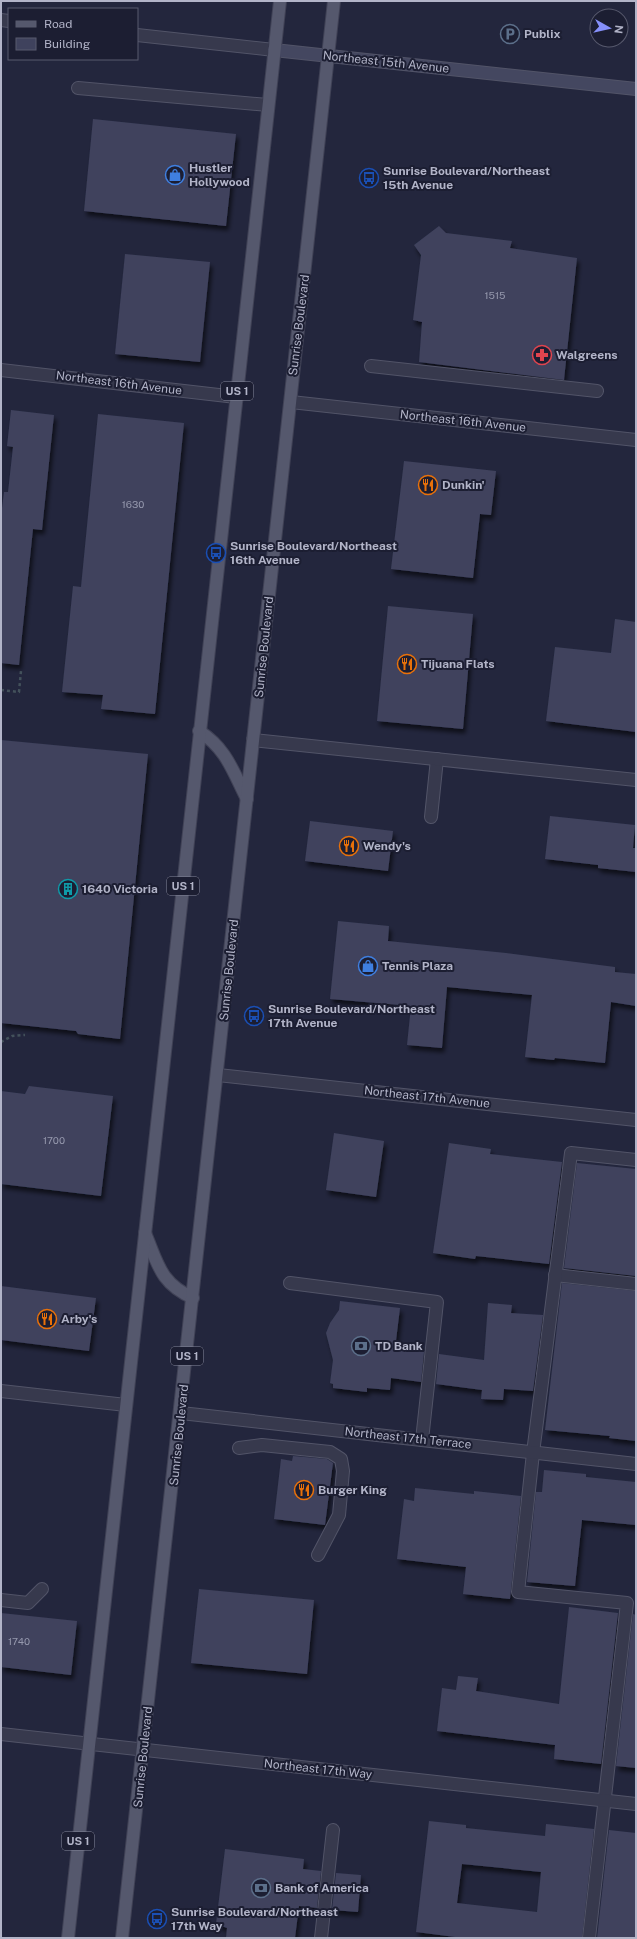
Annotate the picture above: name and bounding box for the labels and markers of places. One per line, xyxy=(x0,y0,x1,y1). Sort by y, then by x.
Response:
parking icon: Publix xyxy=(499,23,521,45)
place label: Publix xyxy=(524,27,560,41)
place label: Hustler Hollywood xyxy=(189,161,250,189)
shop icon: Hustler Hollywood xyxy=(164,164,186,186)
place label: Sunrise Boulevard/Northeast 15th Avenue xyxy=(383,164,550,192)
bus stop icon: Sunrise Boulevard/Northeast 15th Avenue xyxy=(358,167,380,189)
pharmacy icon: Walgreens xyxy=(531,344,553,366)
place label: Walgreens xyxy=(556,348,618,362)
restaurant icon: Dunkin' xyxy=(417,474,439,496)
place label: Dunkin' xyxy=(442,478,485,492)
place label: Sunrise Boulevard/Northeast 16th Avenue xyxy=(230,539,397,567)
bus stop icon: Sunrise Boulevard/Northeast 16th Avenue xyxy=(205,542,227,564)
restaurant icon: Tijuana Flats xyxy=(396,653,418,675)
place label: Tijuana Flats xyxy=(421,657,495,671)
restaurant icon: Wendy's xyxy=(338,835,360,857)
place label: Wendy's xyxy=(363,839,411,853)
building icon: 1640 Victoria xyxy=(57,878,79,900)
place label: 1640 Victoria xyxy=(82,882,158,896)
shop icon: Tennis Plaza xyxy=(357,955,379,977)
place label: Tennis Plaza xyxy=(382,959,453,973)
place label: Sunrise Boulevard/Northeast 17th Avenue xyxy=(268,1002,435,1030)
bus stop icon: Sunrise Boulevard/Northeast 17th Avenue xyxy=(243,1005,265,1027)
restaurant icon: Arby's xyxy=(36,1308,58,1330)
place label: Arby's xyxy=(61,1312,97,1326)
bank icon: TD Bank xyxy=(350,1335,372,1357)
place label: TD Bank xyxy=(375,1339,423,1353)
restaurant icon: Burger King xyxy=(293,1479,315,1501)
place label: Burger King xyxy=(318,1483,387,1497)
bank icon: Bank of America xyxy=(250,1877,272,1899)
place label: Bank of America xyxy=(275,1881,369,1895)
place label: Sunrise Boulevard/Northeast 17th Way xyxy=(171,1905,338,1933)
bus stop icon: Sunrise Boulevard/Northeast 17th Way xyxy=(146,1908,168,1930)

